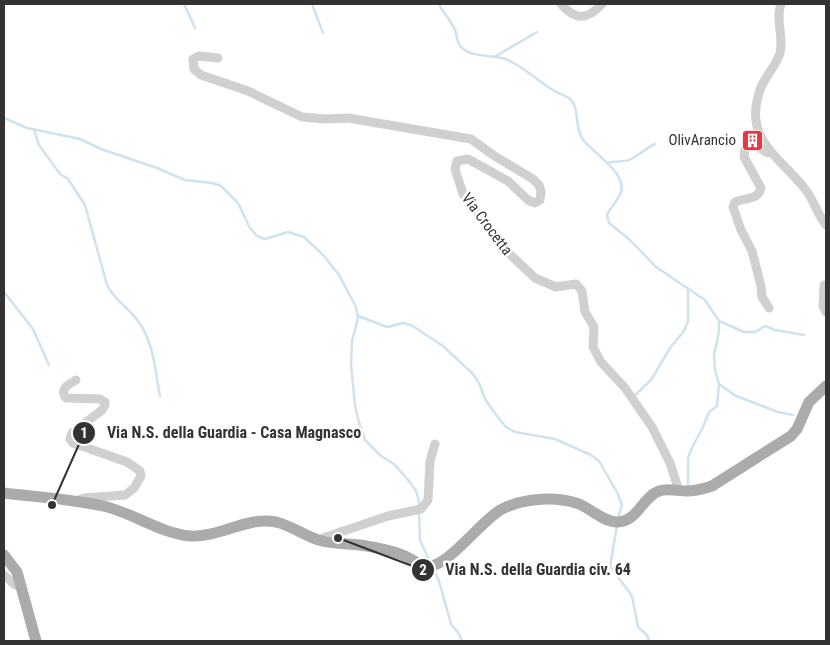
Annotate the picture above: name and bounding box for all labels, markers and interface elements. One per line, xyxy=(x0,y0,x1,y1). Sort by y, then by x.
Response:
building icon: OlivArancio xyxy=(740,128,764,152)
place label: OlivArancio xyxy=(668,131,736,149)
street label: Via Crocetta xyxy=(458,189,516,259)
callout: Via N.S. della Guardia - Casa Magnasco xyxy=(71,417,371,448)
text: Via N.S. della Guardia - Casa Magnasco xyxy=(107,423,361,442)
text: 1 xyxy=(80,424,88,442)
callout: Via N.S. della Guardia civ. 64 xyxy=(410,554,641,585)
text: Via N.S. della Guardia civ. 64 xyxy=(445,560,631,579)
text: 2 xyxy=(419,561,427,579)

